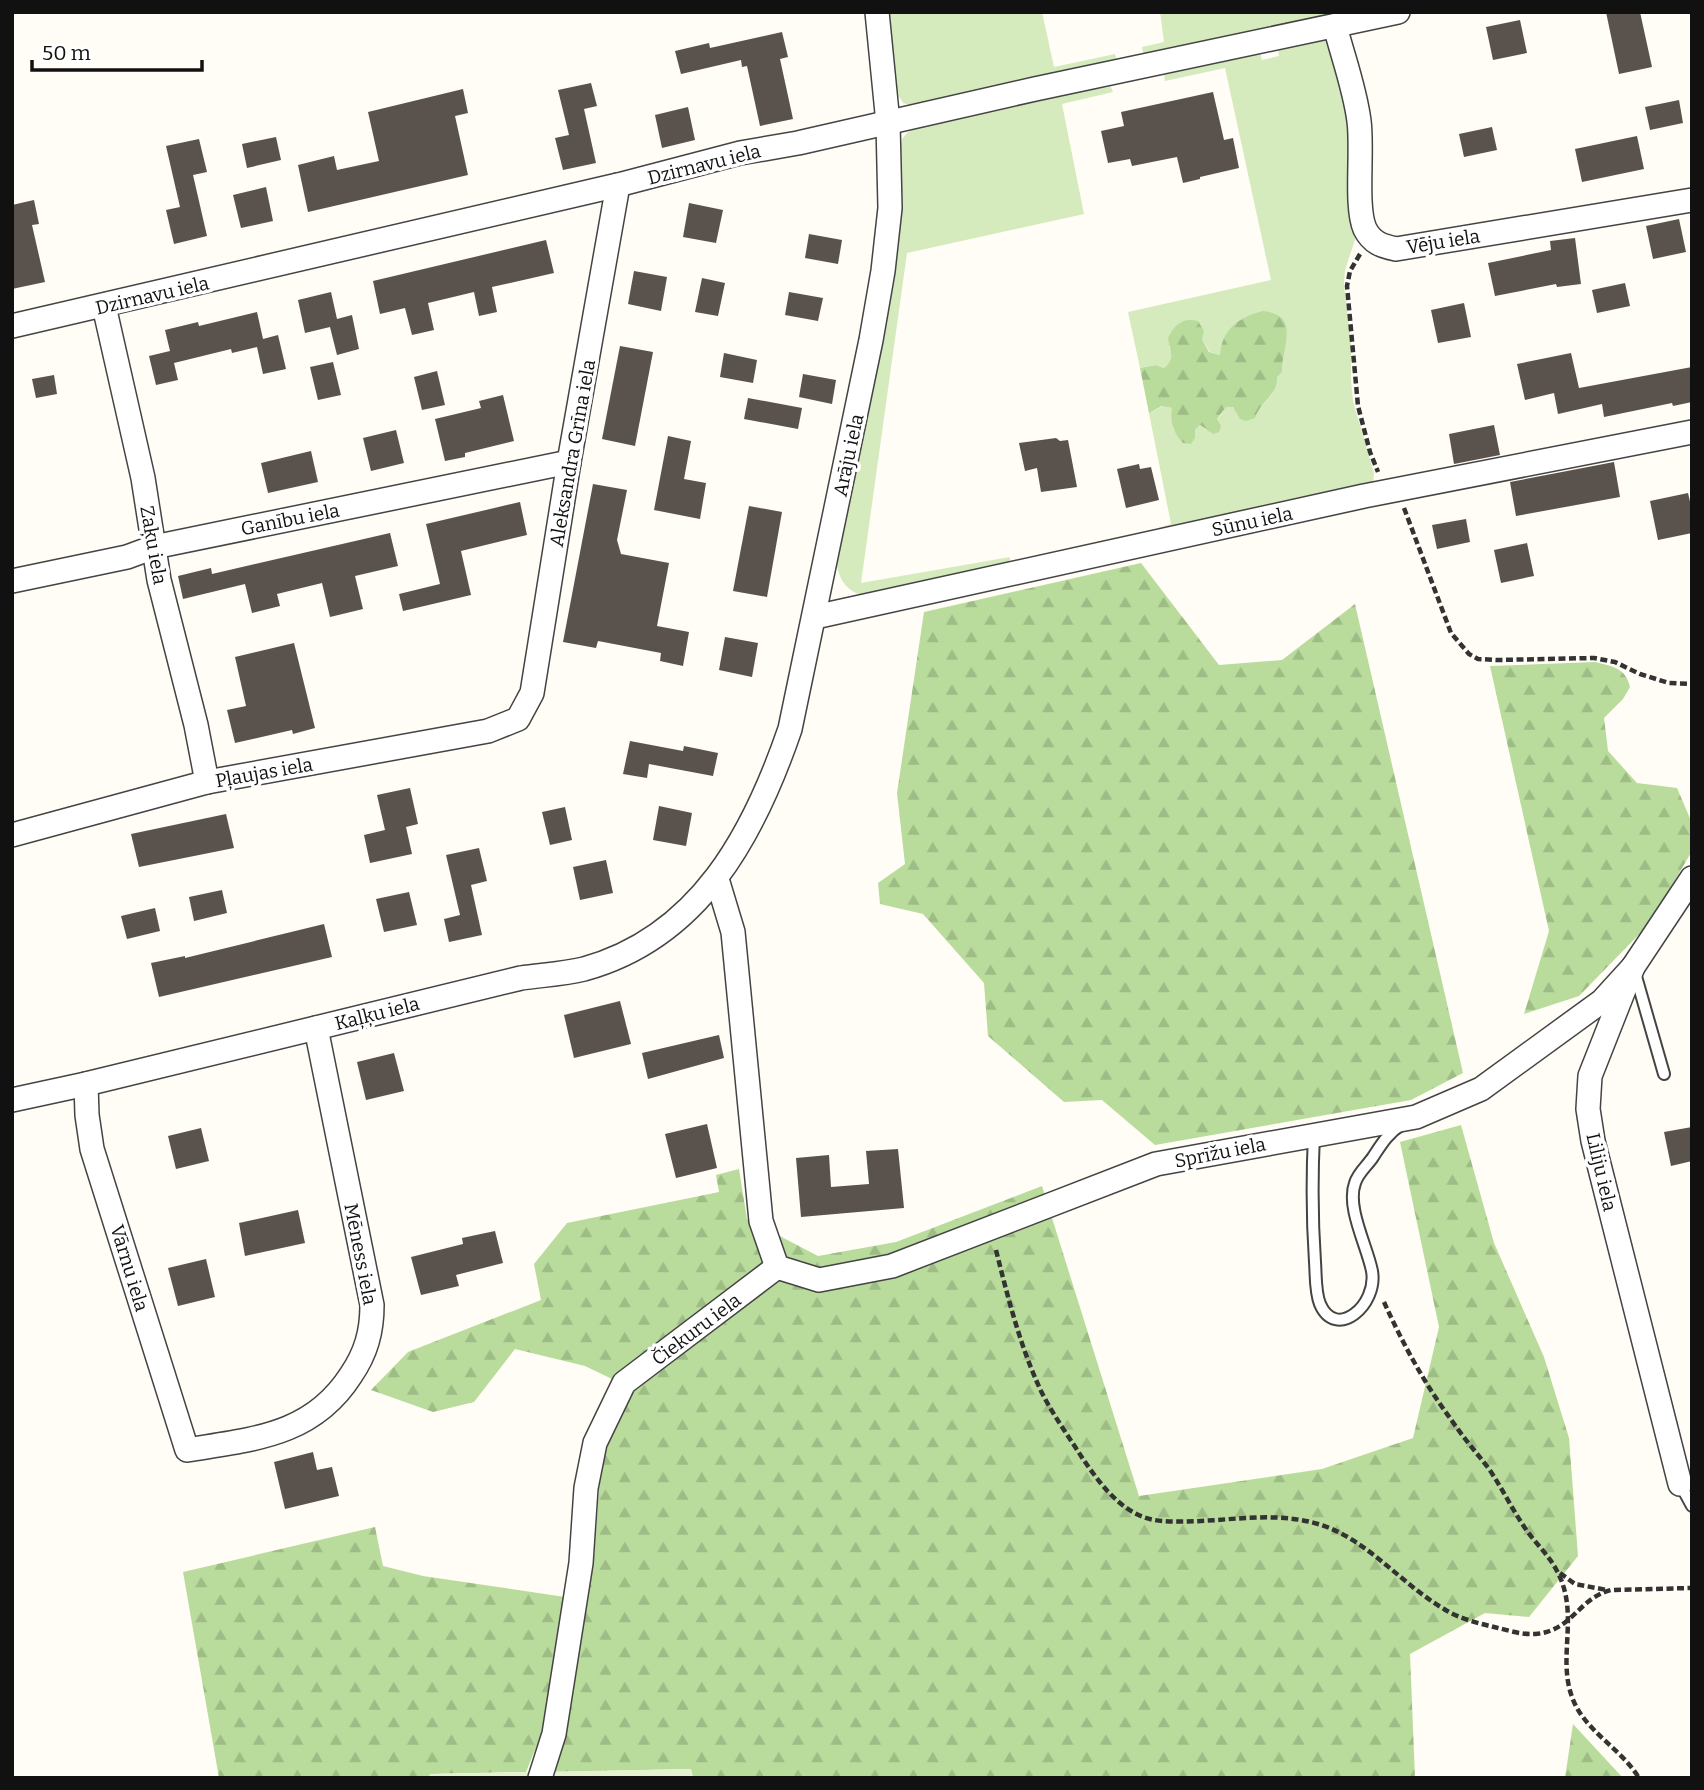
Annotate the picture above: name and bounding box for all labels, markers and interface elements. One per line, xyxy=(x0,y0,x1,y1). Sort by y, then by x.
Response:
scale bar xyxy=(32,28,201,72)
text: 50 m xyxy=(42,40,91,66)
street label: Dzirnavu iela xyxy=(645,139,764,190)
street label: Vēju iela xyxy=(1405,224,1482,259)
street label: Dzirnavu iela xyxy=(93,271,212,320)
street label: Aleksandra Grīna iela xyxy=(545,357,600,549)
street label: Arāju iela xyxy=(829,411,869,498)
street label: Ganību iela xyxy=(239,499,342,540)
street label: Sūnu iela xyxy=(1210,502,1295,541)
street label: Zaķu iela xyxy=(134,504,172,587)
street label: Pļaujas iela xyxy=(214,753,315,793)
street label: Kaļķu iela xyxy=(332,992,423,1036)
street label: Liliju iela xyxy=(1581,1131,1622,1214)
street label: Sprīžu iela xyxy=(1173,1132,1268,1173)
street label: Mēness iela xyxy=(339,1201,382,1307)
street label: Vārnu iela xyxy=(105,1222,154,1315)
street label: Čiekuru iela xyxy=(647,1288,746,1370)

